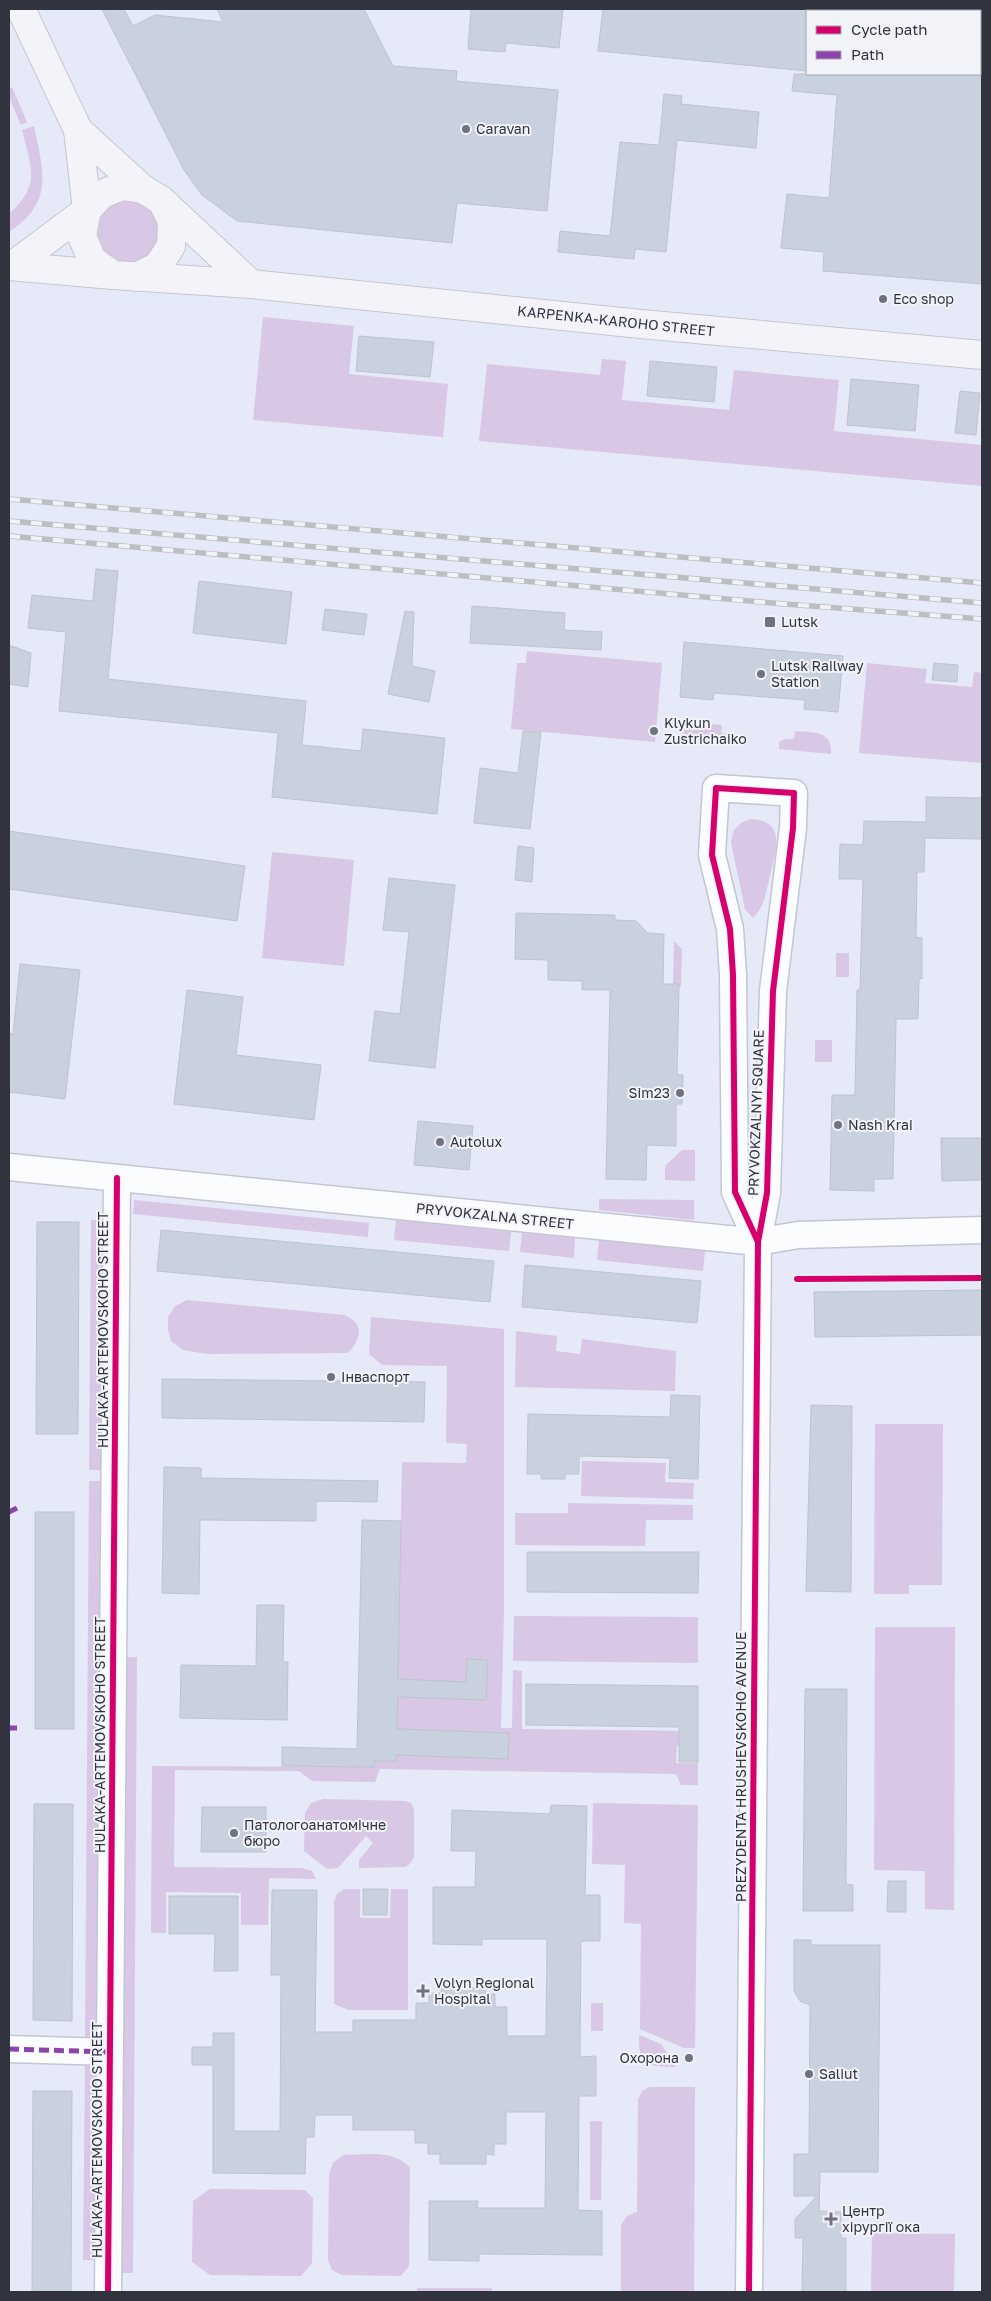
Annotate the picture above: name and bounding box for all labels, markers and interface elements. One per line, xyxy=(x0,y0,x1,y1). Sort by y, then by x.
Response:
legend xyxy=(806,10,981,75)
text: Cycle path xyxy=(851,20,927,38)
text: Path xyxy=(851,45,884,63)
place label: Caravan xyxy=(476,120,530,137)
marker: Caravan xyxy=(460,123,472,135)
place label: Eco shop xyxy=(893,290,954,307)
marker: Eco shop xyxy=(877,293,889,305)
street label: KARPENKA-KAROHO STREET xyxy=(516,302,716,339)
place label: Lutsk xyxy=(781,613,818,630)
marker: Lutsk xyxy=(763,615,777,629)
place label: Lutsk Railway Station xyxy=(771,657,864,690)
marker: Lutsk Railway Station xyxy=(755,668,767,680)
place label: Klykun Zustrichaiko xyxy=(664,714,747,747)
marker: Klykun Zustrichaiko xyxy=(648,725,660,737)
street label: PRYVOKZALNYI SQUARE xyxy=(744,1030,767,1196)
place label: Sim23 xyxy=(629,1084,670,1101)
marker: Sim23 xyxy=(674,1087,686,1099)
place label: Nash Krai xyxy=(848,1116,913,1133)
marker: Nash Krai xyxy=(832,1119,844,1131)
place label: Autolux xyxy=(450,1133,503,1150)
marker: Autolux xyxy=(434,1136,446,1148)
street label: PRYVOKZALNA STREET xyxy=(415,1199,575,1232)
street label: HULAKA-ARTEMOVSKOHO STREET xyxy=(94,1211,111,1448)
place label: Інваспорт xyxy=(341,1368,410,1385)
marker: Інваспорт xyxy=(325,1371,337,1383)
street label: HULAKA-ARTEMOVSKOHO STREET xyxy=(91,1616,108,1853)
street label: PREZYDENTA HRUSHEVSKOHO AVENUE xyxy=(732,1632,749,1902)
place label: Патологоанатомічне бюро xyxy=(244,1816,386,1849)
marker: Патологоанатомічне бюро xyxy=(228,1827,240,1839)
place label: Volyn Regional Hospital xyxy=(434,1974,534,2007)
marker: Volyn Regional Hospital xyxy=(416,1984,430,1998)
street label: HULAKA-ARTEMOVSKOHO STREET xyxy=(88,2021,105,2258)
place label: Охорона xyxy=(620,2049,679,2066)
marker: Охорона xyxy=(683,2052,695,2064)
place label: Saliut xyxy=(819,2065,858,2082)
marker: Saliut xyxy=(803,2068,815,2080)
place label: Центр хірургії ока xyxy=(842,2202,920,2235)
marker: Центр хірургії ока xyxy=(824,2212,838,2226)

